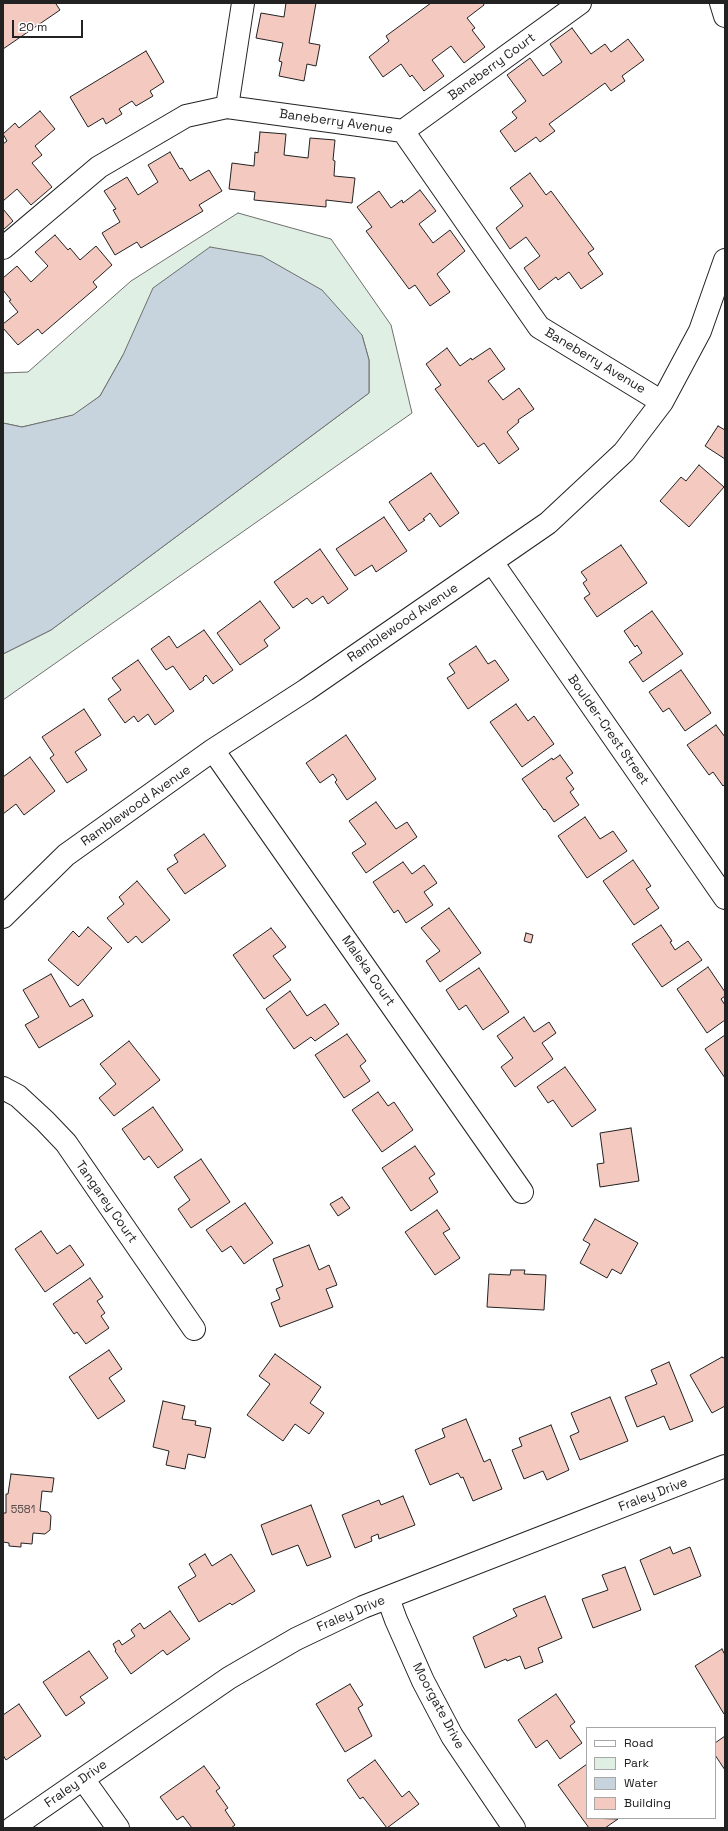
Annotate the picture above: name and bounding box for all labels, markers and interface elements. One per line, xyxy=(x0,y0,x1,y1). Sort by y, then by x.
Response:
scale bar xyxy=(14,12,85,38)
text: 20 m xyxy=(19,19,47,35)
street label: Baneberry Court xyxy=(445,30,539,104)
street label: Baneberry Avenue xyxy=(278,106,394,138)
street label: Baneberry Avenue xyxy=(542,325,648,397)
street label: Ramblewood Avenue xyxy=(345,580,461,666)
street label: Boulder-Crest Street xyxy=(564,672,652,788)
street label: Ramblewood Avenue xyxy=(78,762,194,850)
street label: Maleka Court xyxy=(338,933,398,1009)
street label: Tangarey Court xyxy=(72,1158,140,1246)
street label: Fraley Drive xyxy=(616,1475,690,1515)
house number: 5581 xyxy=(11,1503,35,1517)
street label: Fraley Drive xyxy=(315,1593,387,1635)
street label: Moorgate Drive xyxy=(409,1660,467,1752)
legend xyxy=(586,1727,716,1819)
text: Road xyxy=(624,1735,653,1751)
text: Park xyxy=(624,1755,649,1771)
street label: Fraley Drive xyxy=(42,1757,110,1811)
text: Water xyxy=(624,1775,658,1791)
text: Building xyxy=(624,1795,671,1811)

